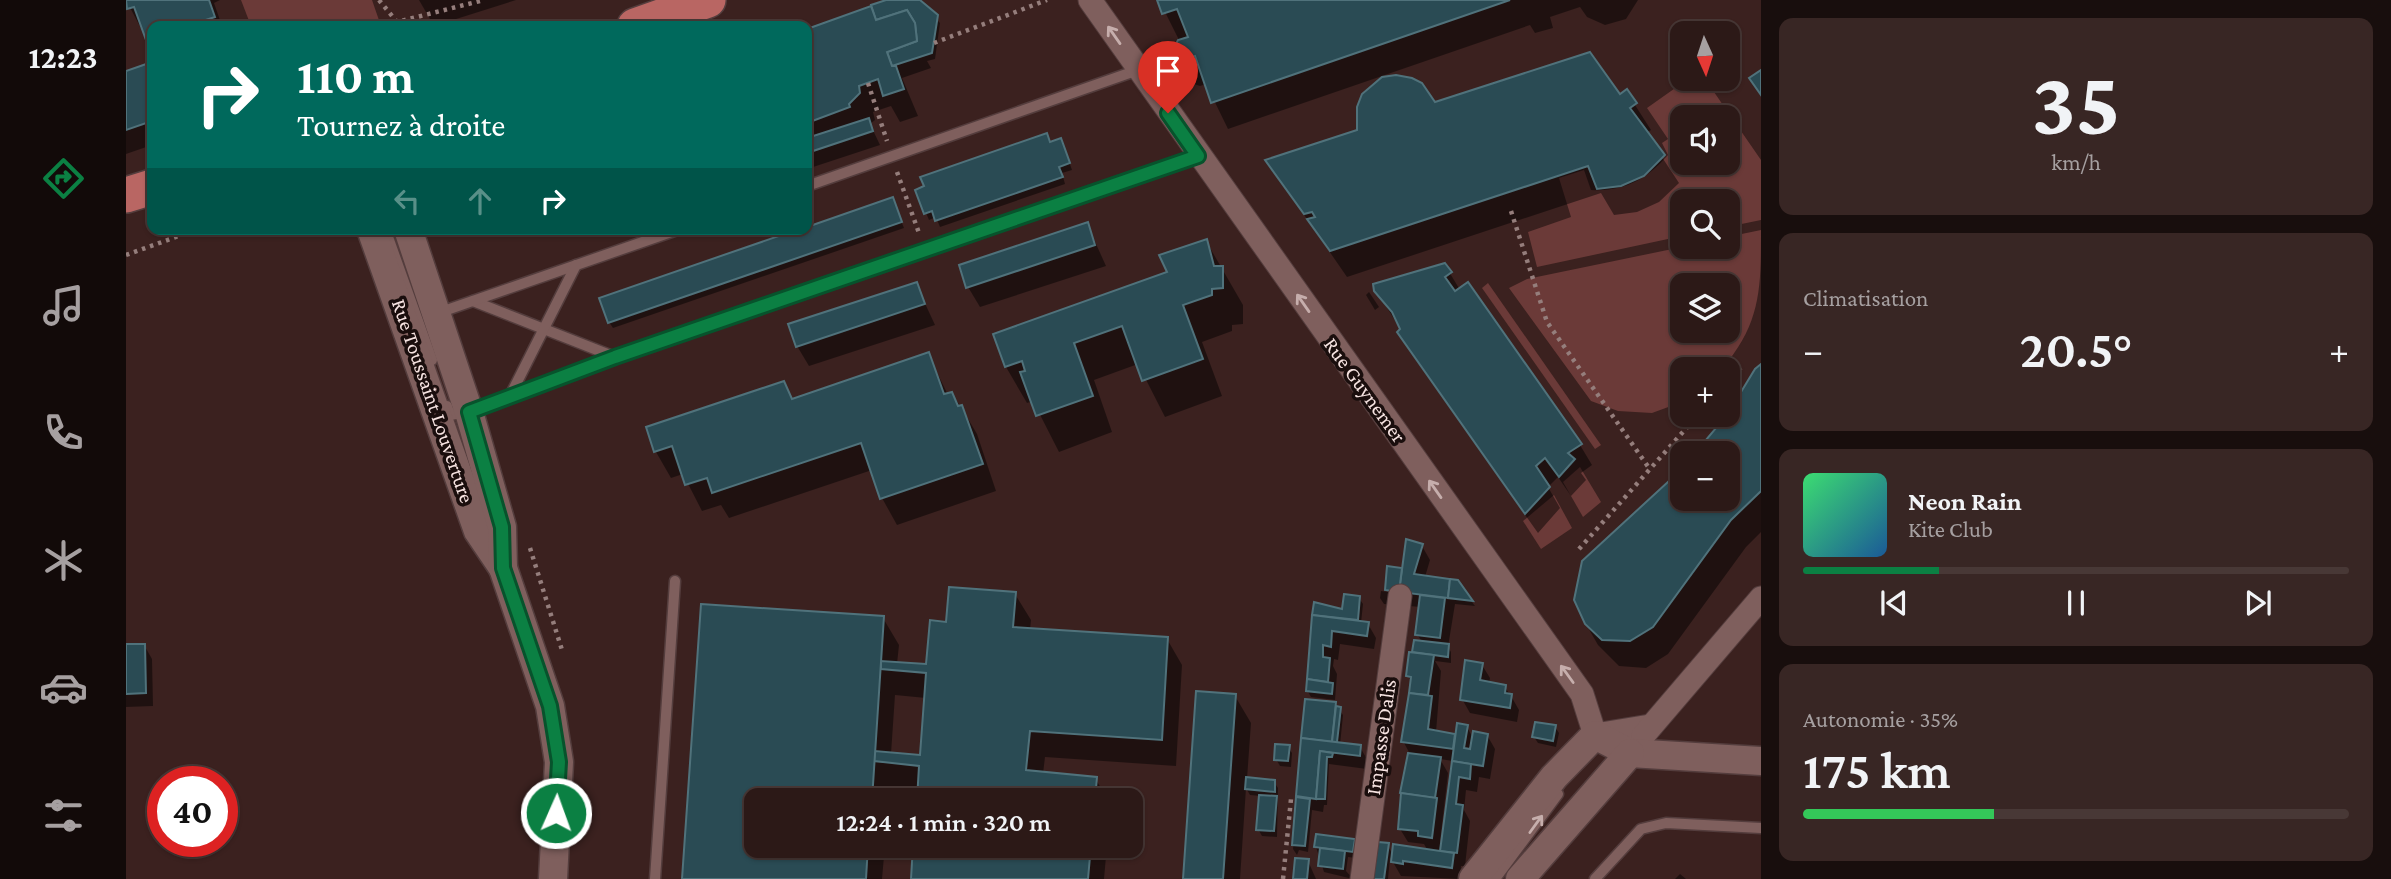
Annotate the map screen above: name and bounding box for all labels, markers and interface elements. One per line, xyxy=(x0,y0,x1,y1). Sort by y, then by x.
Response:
north arrow xyxy=(1670,21,1740,91)
map controls xyxy=(1670,21,1740,511)
one-way arrow xyxy=(1107,26,1121,45)
text: 12:23 xyxy=(28,39,98,75)
pin xyxy=(1138,41,1198,113)
icon: right xyxy=(182,49,273,140)
text: 110 m xyxy=(297,49,414,104)
icon: arrive xyxy=(1149,52,1187,90)
text: 35 xyxy=(2031,52,2121,154)
button: sound xyxy=(1670,105,1740,175)
text: Tournez à droite xyxy=(297,107,505,143)
text: km/h xyxy=(2051,149,2101,175)
icon: directions xyxy=(39,154,88,203)
icon: left xyxy=(388,182,426,220)
icon: ahead xyxy=(461,182,499,220)
icon: right xyxy=(534,182,572,220)
button: search xyxy=(1670,189,1740,259)
button: layers xyxy=(1670,273,1740,343)
icon: music xyxy=(39,281,88,330)
text: Climatisation xyxy=(1803,285,1928,311)
one-way arrow xyxy=(1296,294,1310,313)
street label: Rue Toussaint Louverture xyxy=(387,296,479,506)
text: 20.5° xyxy=(2020,320,2132,378)
text: − xyxy=(1803,329,1823,371)
text: + xyxy=(2329,329,2349,371)
street label: Rue Guynemer xyxy=(1319,333,1411,448)
button: + xyxy=(1670,357,1740,427)
icon: phone xyxy=(39,408,88,457)
button: − xyxy=(1670,441,1740,511)
one-way arrow xyxy=(1428,480,1442,499)
text: Neon Rain xyxy=(1908,487,2022,516)
text: Kite Club xyxy=(1908,516,1993,542)
icon: climate xyxy=(39,536,88,585)
icon: previous xyxy=(1875,584,1913,622)
icon: pause xyxy=(2057,584,2095,622)
icon: next xyxy=(2239,584,2277,622)
icon: car xyxy=(39,663,88,712)
one-way arrow xyxy=(1560,665,1575,684)
street label: Impasse Dalis xyxy=(1361,678,1401,796)
text: Autonomie · 35% xyxy=(1803,706,1958,732)
text: 175 km xyxy=(1803,741,1951,799)
speed limit sign: 40 xyxy=(147,766,238,857)
position arrow xyxy=(519,776,593,850)
icon: filters xyxy=(39,791,88,840)
text: 12:24 · 1 min · 320 m xyxy=(836,808,1051,837)
one-way arrow xyxy=(1529,815,1543,834)

